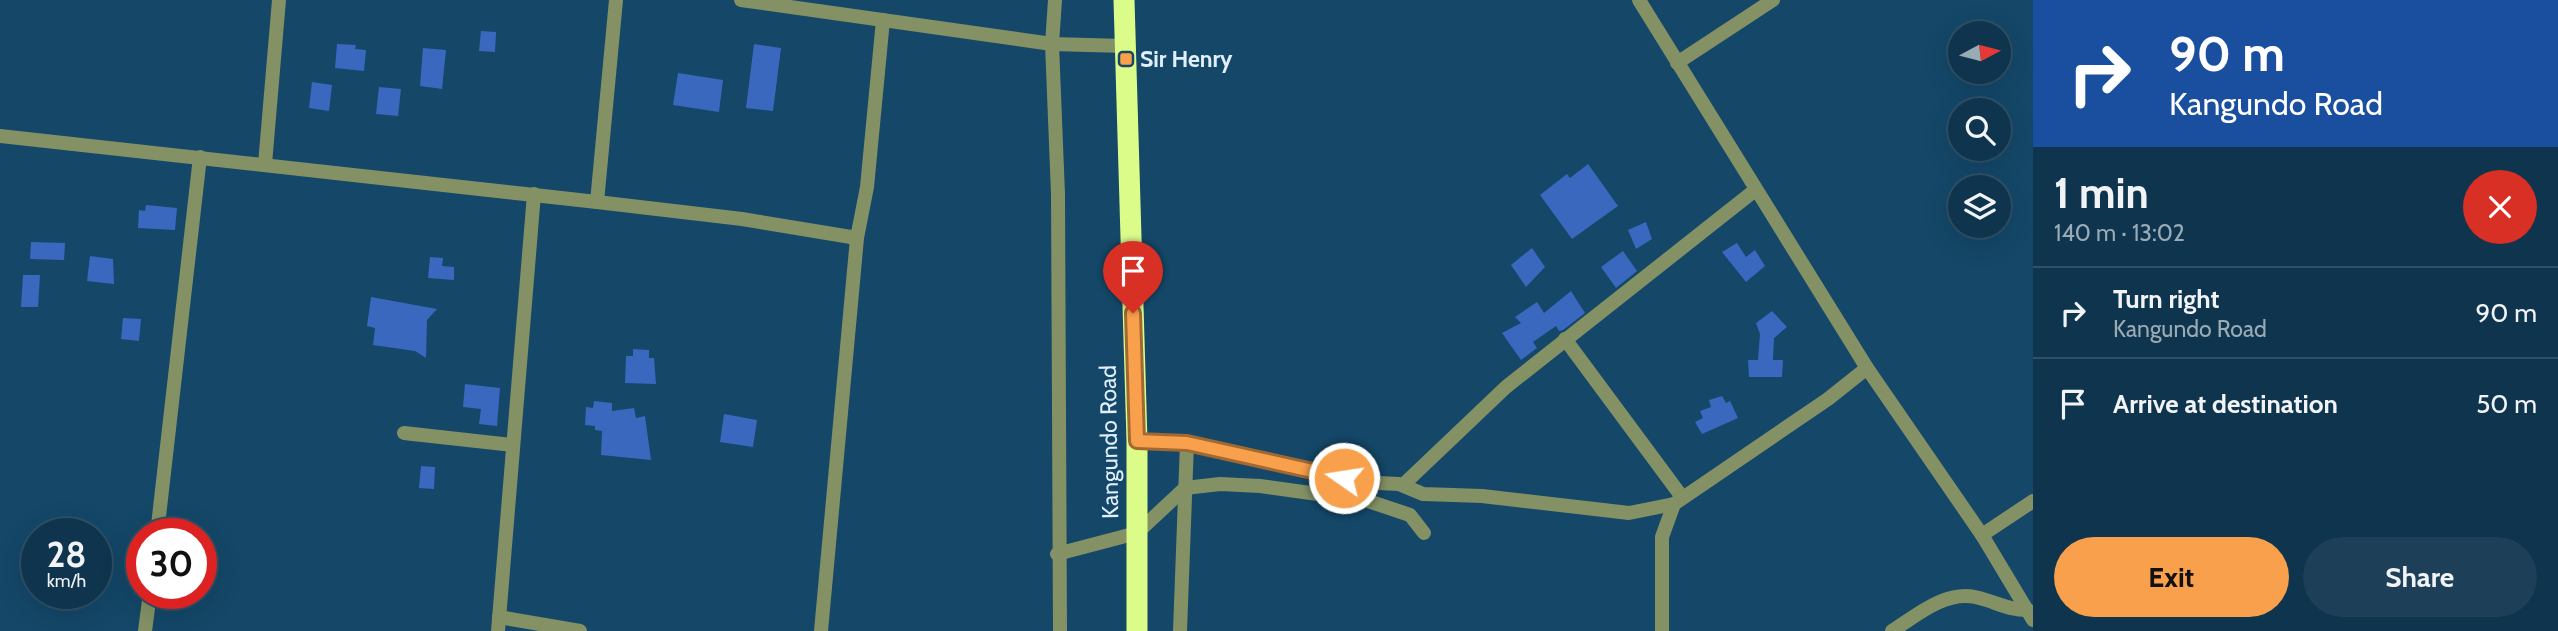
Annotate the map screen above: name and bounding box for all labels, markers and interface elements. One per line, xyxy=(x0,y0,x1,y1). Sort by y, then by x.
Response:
north arrow xyxy=(1948,21,2011,84)
map controls xyxy=(1948,21,2011,238)
text: 90 m xyxy=(2169,24,2285,83)
icon: right xyxy=(2054,28,2145,119)
place label: Sir Henry xyxy=(1140,45,1233,73)
marker: Sir Henry xyxy=(1118,51,1134,67)
text: Kangundo Road xyxy=(2169,84,2383,123)
button: search xyxy=(1948,98,2011,161)
text: 1 min xyxy=(2054,167,2149,219)
button: close xyxy=(2463,170,2537,244)
button: layers xyxy=(1948,175,2011,238)
text: 140 m · 13:02 xyxy=(2054,219,2185,247)
pin xyxy=(1103,241,1163,313)
icon: arrive xyxy=(1114,252,1152,290)
text: Turn right xyxy=(2113,283,2219,315)
icon: right xyxy=(2054,294,2092,332)
text: 90 m xyxy=(2475,297,2537,329)
text: Kangundo Road xyxy=(2113,315,2267,343)
street label: Kangundo Road xyxy=(1094,365,1124,519)
icon: arrive xyxy=(2054,385,2092,423)
text: Arrive at destination xyxy=(2113,388,2338,420)
text: 50 m xyxy=(2476,388,2537,420)
position arrow xyxy=(1307,441,1381,515)
speed limit sign: 30 xyxy=(126,518,217,609)
text: 28 xyxy=(47,533,86,576)
button: Exit xyxy=(2054,537,2289,617)
button: Share xyxy=(2303,537,2537,617)
text: km/h xyxy=(47,570,86,592)

